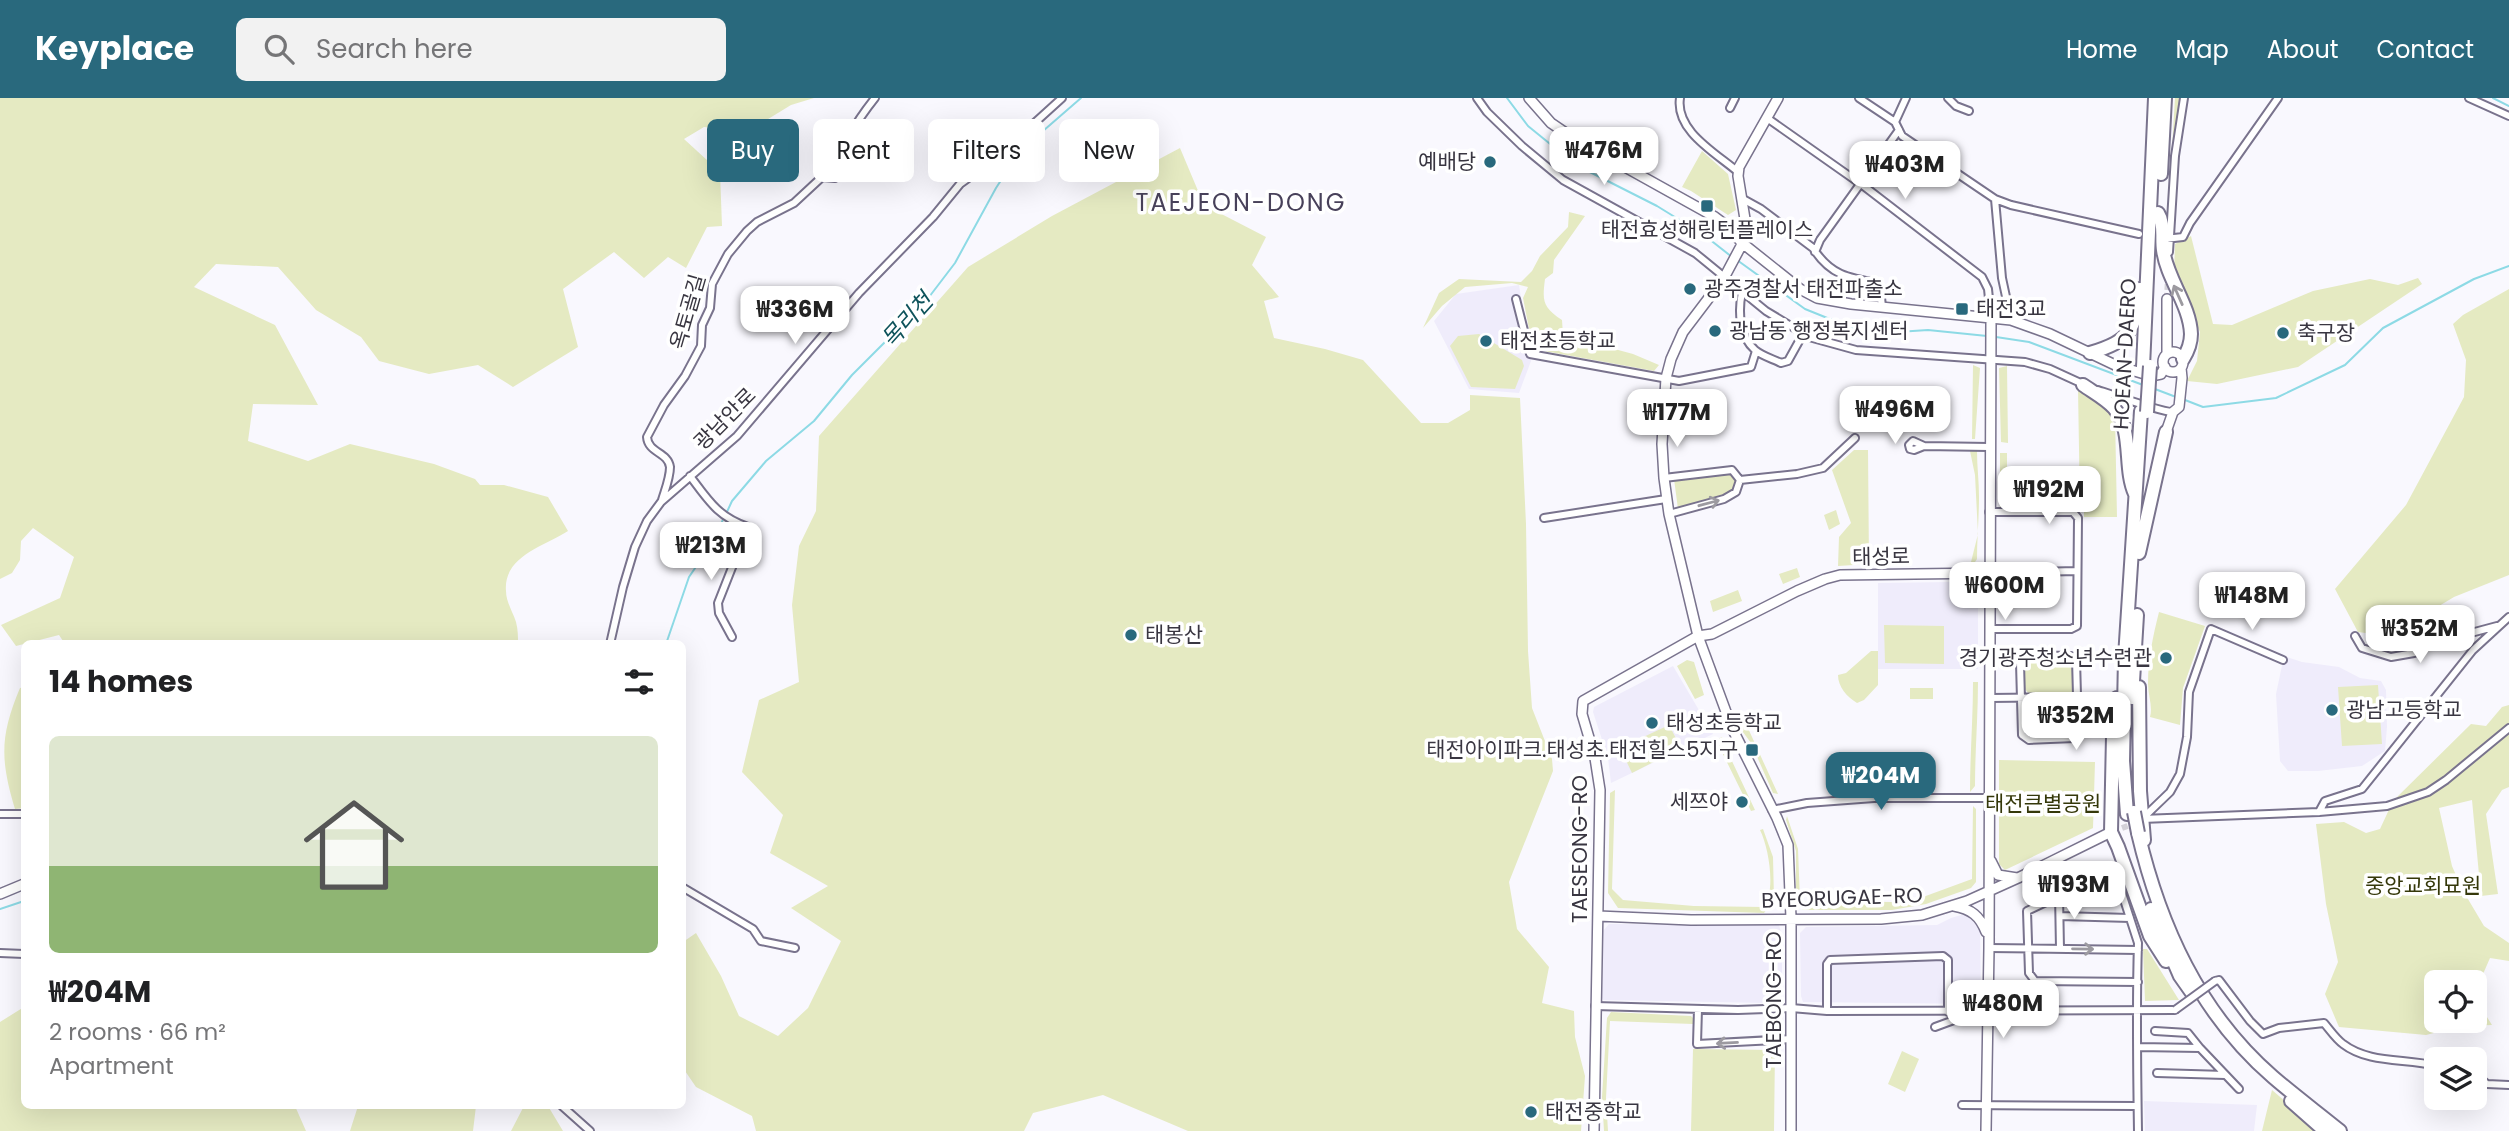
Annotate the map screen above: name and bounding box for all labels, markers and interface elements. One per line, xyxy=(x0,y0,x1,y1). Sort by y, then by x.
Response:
search box xyxy=(236,18,726,81)
text: Keyplace xyxy=(35,25,194,72)
icon: search xyxy=(260,30,298,68)
text: Search here xyxy=(316,31,473,67)
text: Home xyxy=(2066,33,2138,66)
text: Map xyxy=(2176,33,2229,66)
text: About xyxy=(2267,33,2338,66)
text: Contact xyxy=(2376,33,2474,66)
chip: Buy xyxy=(707,119,799,182)
chip: Rent xyxy=(813,119,914,182)
chip: Filters xyxy=(928,119,1045,182)
chip: New xyxy=(1059,119,1159,182)
pin: ₩476M xyxy=(1555,127,1653,187)
text: ₩476M xyxy=(1565,134,1643,166)
pin: ₩403M xyxy=(1856,141,1954,201)
place label: 예배당 xyxy=(1418,147,1476,176)
text: ₩403M xyxy=(1865,148,1945,180)
marker: 예배당 xyxy=(1482,154,1498,170)
district label: TAEJEON-DONG xyxy=(1136,186,1346,219)
marker: 태전효성해링턴플레이스 xyxy=(1699,198,1715,214)
place label: 태전효성해링턴플레이스 xyxy=(1601,215,1813,244)
street label: 옥토골길 xyxy=(663,271,712,353)
place label: 광주경찰서 태전파출소 xyxy=(1704,274,1903,303)
street label: HOEAN-DAERO xyxy=(2106,278,2143,430)
marker: 광주경찰서 태전파출소 xyxy=(1682,281,1698,297)
water label: 목리천 xyxy=(874,284,942,354)
one-way arrow xyxy=(2171,285,2184,307)
pin: ₩336M xyxy=(746,286,844,346)
text: ₩336M xyxy=(756,293,834,325)
place label: 태전3교 xyxy=(1976,294,2046,323)
marker: 태전3교 xyxy=(1954,301,1970,317)
place label: 광남동 행정복지센터 xyxy=(1729,316,1909,345)
place label: 축구장 xyxy=(2297,318,2355,347)
marker: 광남동 행정복지센터 xyxy=(1707,323,1723,339)
marker: 축구장 xyxy=(2275,325,2291,341)
place label: 태전초등학교 xyxy=(1500,326,1616,355)
marker: 태전초등학교 xyxy=(1478,333,1494,349)
street label: 광남안로 xyxy=(687,381,762,456)
pin: ₩496M xyxy=(1846,386,1944,446)
pin: ₩177M xyxy=(1628,390,1726,449)
text: ₩496M xyxy=(1855,393,1935,425)
text: ₩177M xyxy=(1643,396,1711,428)
pin: ₩192M xyxy=(2000,466,2098,526)
text: ₩192M xyxy=(2014,473,2084,505)
one-way arrow xyxy=(1698,496,1720,509)
pin: ₩213M xyxy=(662,522,760,582)
text: ₩213M xyxy=(676,529,746,561)
street label: 태성로 xyxy=(1852,541,1910,572)
pin: ₩600M xyxy=(1956,562,2054,622)
text: ₩600M xyxy=(1965,569,2045,601)
pin: ₩148M xyxy=(2203,573,2301,632)
text: ₩148M xyxy=(2215,579,2289,611)
pin: ₩352M xyxy=(2371,606,2469,665)
text: ₩352M xyxy=(2382,612,2458,644)
place label: 태봉산 xyxy=(1145,620,1203,649)
marker: 태봉산 xyxy=(1123,627,1139,643)
place label: 경기광주청소년수련관 xyxy=(1959,643,2152,672)
marker: 경기광주청소년수련관 xyxy=(2158,650,2174,666)
text: 14 homes xyxy=(49,660,193,703)
icon: filters xyxy=(620,663,658,701)
pin: ₩352M xyxy=(2027,692,2125,752)
place label: 광남고등학교 xyxy=(2346,695,2462,724)
text: ₩352M xyxy=(2038,699,2114,731)
marker: 광남고등학교 xyxy=(2324,702,2340,718)
place label: 태성초등학교 xyxy=(1666,708,1782,737)
marker: 태성초등학교 xyxy=(1644,715,1660,731)
place label: 태전아이파크.태성초.태전힐스5지구 xyxy=(1426,735,1738,764)
marker: 태전아이파크.태성초.태전힐스5지구 xyxy=(1744,742,1760,758)
pin: ₩204M xyxy=(1832,752,1930,812)
text: ₩204M xyxy=(1842,759,1920,791)
street label: TAESEONG-RO xyxy=(1565,775,1594,923)
icon: home xyxy=(291,782,417,908)
place label: 세쯔야 xyxy=(1670,787,1728,816)
park label: 태전큰별공원 xyxy=(1985,789,2101,818)
marker: 세쯔야 xyxy=(1734,794,1750,810)
pin: ₩193M xyxy=(2025,862,2123,921)
text: ₩193M xyxy=(2038,868,2110,900)
park label: 중앙교회묘원 xyxy=(2365,871,2481,900)
street label: BYEORUGAE-RO xyxy=(1761,880,1923,915)
street label: TAEBONG-RO xyxy=(1759,931,1788,1069)
one-way arrow xyxy=(2072,942,2095,956)
text: ₩204M xyxy=(49,970,151,1013)
map controls xyxy=(2424,970,2487,1110)
button: locate xyxy=(2424,970,2487,1033)
pin: ₩480M xyxy=(1954,981,2052,1040)
text: ₩480M xyxy=(1963,987,2043,1019)
text: 2 rooms · 66 m² xyxy=(49,1016,226,1048)
one-way arrow xyxy=(1716,1036,1739,1049)
button: layers xyxy=(2424,1047,2487,1110)
text: Apartment xyxy=(49,1050,174,1082)
place label: 태전중학교 xyxy=(1545,1097,1642,1126)
marker: 태전중학교 xyxy=(1523,1104,1539,1120)

